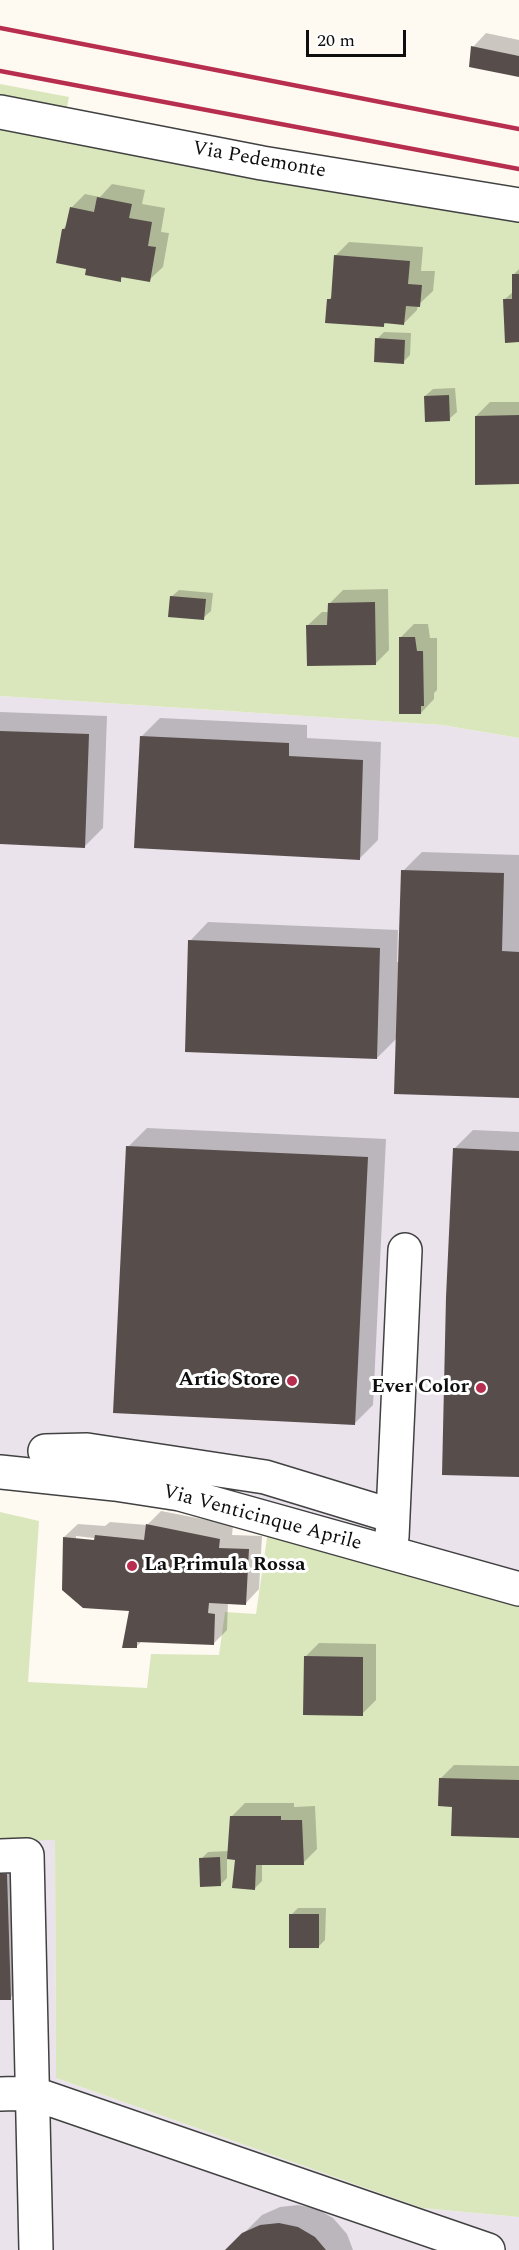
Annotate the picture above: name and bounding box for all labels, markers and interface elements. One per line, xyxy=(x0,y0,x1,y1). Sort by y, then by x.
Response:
scale bar xyxy=(309,18,410,56)
text: 20 m xyxy=(317,27,355,54)
street label: Via Pedemonte xyxy=(190,137,328,185)
place label: Artic Store xyxy=(178,1369,280,1393)
marker: Artic Store xyxy=(285,1374,299,1388)
place label: Ever Color xyxy=(371,1376,469,1400)
marker: Ever Color xyxy=(474,1381,488,1395)
street label: Via Venticinque Aprile xyxy=(160,1481,364,1557)
place label: La Primula Rossa xyxy=(144,1554,306,1578)
marker: La Primula Rossa xyxy=(125,1559,139,1573)

